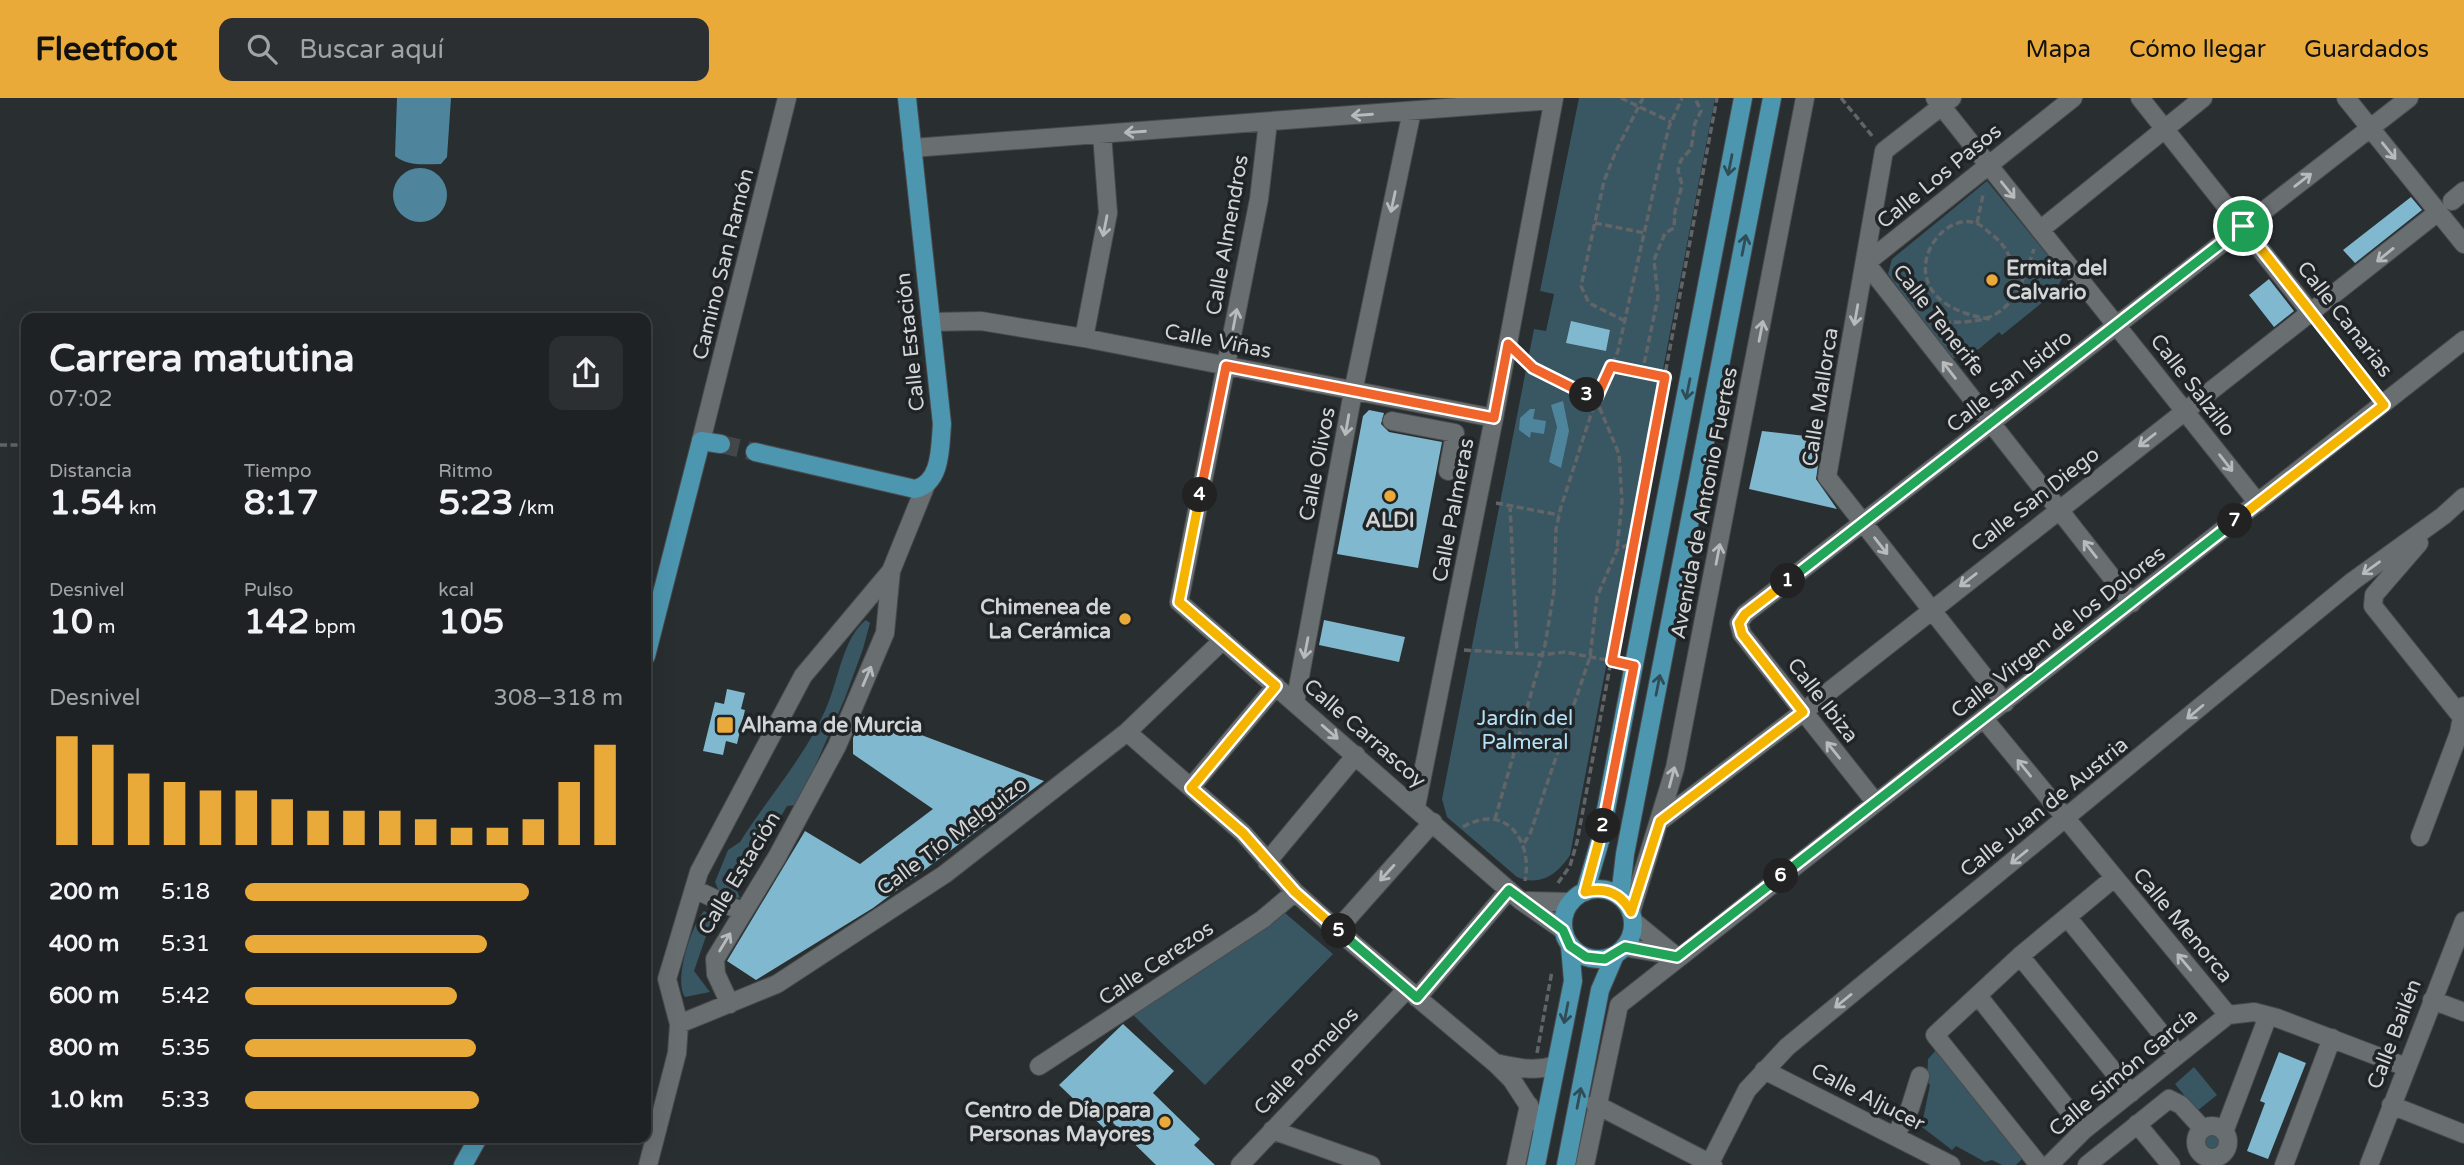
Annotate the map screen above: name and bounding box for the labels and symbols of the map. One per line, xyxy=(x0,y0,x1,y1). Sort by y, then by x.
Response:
one-way arrow xyxy=(1351,109,1374,122)
street label: Calle Los Pasos xyxy=(1872,119,2007,234)
one-way arrow xyxy=(1124,126,1147,139)
one-way arrow xyxy=(2381,141,2396,160)
street label: Calle Almendros xyxy=(1201,153,1254,317)
one-way arrow xyxy=(1723,153,1737,176)
street label: Camino San Ramón xyxy=(688,166,759,362)
one-way arrow xyxy=(2293,172,2312,187)
one-way arrow xyxy=(2000,180,2016,198)
one-way arrow xyxy=(1385,190,1399,213)
pin xyxy=(2213,196,2273,256)
one-way arrow xyxy=(1098,214,1112,237)
one-way arrow xyxy=(1738,234,1751,257)
one-way arrow xyxy=(2376,247,2394,262)
place label: Ermita del Calvario xyxy=(2006,256,2107,305)
street label: Calle Canarias xyxy=(2292,256,2398,382)
street label: Calle Tenerife xyxy=(1887,260,1990,381)
street label: Calle Estación xyxy=(891,271,930,413)
marker: Ermita del Calvario xyxy=(1984,272,2000,288)
one-way arrow xyxy=(1849,303,1862,326)
one-way arrow xyxy=(1229,308,1242,331)
street label: Calle Viñas xyxy=(1162,319,1274,364)
one-way arrow xyxy=(1755,320,1768,343)
street label: Calle San Isidro xyxy=(1942,325,2077,438)
street label: Calle Mallorca xyxy=(1797,326,1844,468)
street label: Calle Salzillo xyxy=(2145,329,2240,442)
one-way arrow xyxy=(1942,361,1957,380)
street label: Avenida de Antonio Fuertes xyxy=(1666,365,1743,641)
one-way arrow xyxy=(1680,377,1694,399)
pin: 3 xyxy=(1570,378,1604,412)
street label: Calle Olivos xyxy=(1294,405,1341,523)
one-way arrow xyxy=(1340,413,1353,436)
one-way arrow xyxy=(2139,432,2157,447)
street label: Calle Palmeras xyxy=(1427,436,1480,584)
street label: Calle San Diego xyxy=(1966,442,2104,557)
one-way arrow xyxy=(2219,454,2234,472)
pin: 4 xyxy=(1182,478,1218,512)
marker: ALDI xyxy=(1382,488,1398,504)
pin: 7 xyxy=(2218,504,2252,538)
place label: ALDI xyxy=(1365,508,1415,533)
one-way arrow xyxy=(1873,537,1888,555)
street label: Calle Virgen de los Dolores xyxy=(1946,541,2170,724)
one-way arrow xyxy=(2082,541,2097,559)
one-way arrow xyxy=(1712,543,1725,566)
one-way arrow xyxy=(2362,561,2381,576)
pin: 1 xyxy=(1770,564,1806,598)
one-way arrow xyxy=(1959,572,1978,587)
place label: Chimenea de La Cerámica xyxy=(980,595,1111,644)
marker: Chimenea de La Cerámica xyxy=(1117,611,1133,627)
one-way arrow xyxy=(1298,636,1312,659)
street label: Calle Ibiza xyxy=(1782,653,1863,748)
one-way arrow xyxy=(861,666,874,688)
street label: Calle Carrascoy xyxy=(1299,674,1431,793)
one-way arrow xyxy=(1652,674,1665,697)
one-way arrow xyxy=(2186,704,2204,720)
park label: Jardín del Palmeral xyxy=(1477,706,1573,755)
place label: Alhama de Murcia xyxy=(741,713,922,738)
marker: Alhama de Murcia xyxy=(715,715,735,735)
one-way arrow xyxy=(1321,724,1338,741)
street label: Calle Juan de Austria xyxy=(1955,732,2133,883)
one-way arrow xyxy=(1825,741,1841,759)
one-way arrow xyxy=(2016,760,2031,778)
one-way arrow xyxy=(1666,766,1679,789)
street label: Calle Tío Melguizo xyxy=(872,772,1032,901)
street label: Calle Estación xyxy=(693,807,786,939)
pin: 2 xyxy=(1586,808,1620,844)
one-way arrow xyxy=(2011,849,2029,865)
pin: 6 xyxy=(1764,858,1798,894)
street label: Calle Menorca xyxy=(2127,863,2238,988)
one-way arrow xyxy=(1379,864,1396,881)
pin: 5 xyxy=(1322,914,1356,948)
street label: Calle Cerezos xyxy=(1094,916,1219,1011)
one-way arrow xyxy=(719,932,733,952)
one-way arrow xyxy=(2176,954,2192,972)
street label: Calle Bailén xyxy=(2362,976,2427,1093)
one-way arrow xyxy=(1835,993,1853,1008)
one-way arrow xyxy=(1559,1001,1572,1024)
street label: Calle Pomelos xyxy=(1249,1002,1364,1120)
street label: Calle Simón García xyxy=(2044,1003,2203,1142)
street label: Calle Aljucer xyxy=(1807,1058,1929,1137)
one-way arrow xyxy=(1573,1087,1587,1110)
place label: Centro de Día para Personas Mayores xyxy=(965,1098,1151,1147)
marker: Centro de Día para Personas Mayores xyxy=(1157,1114,1173,1130)

